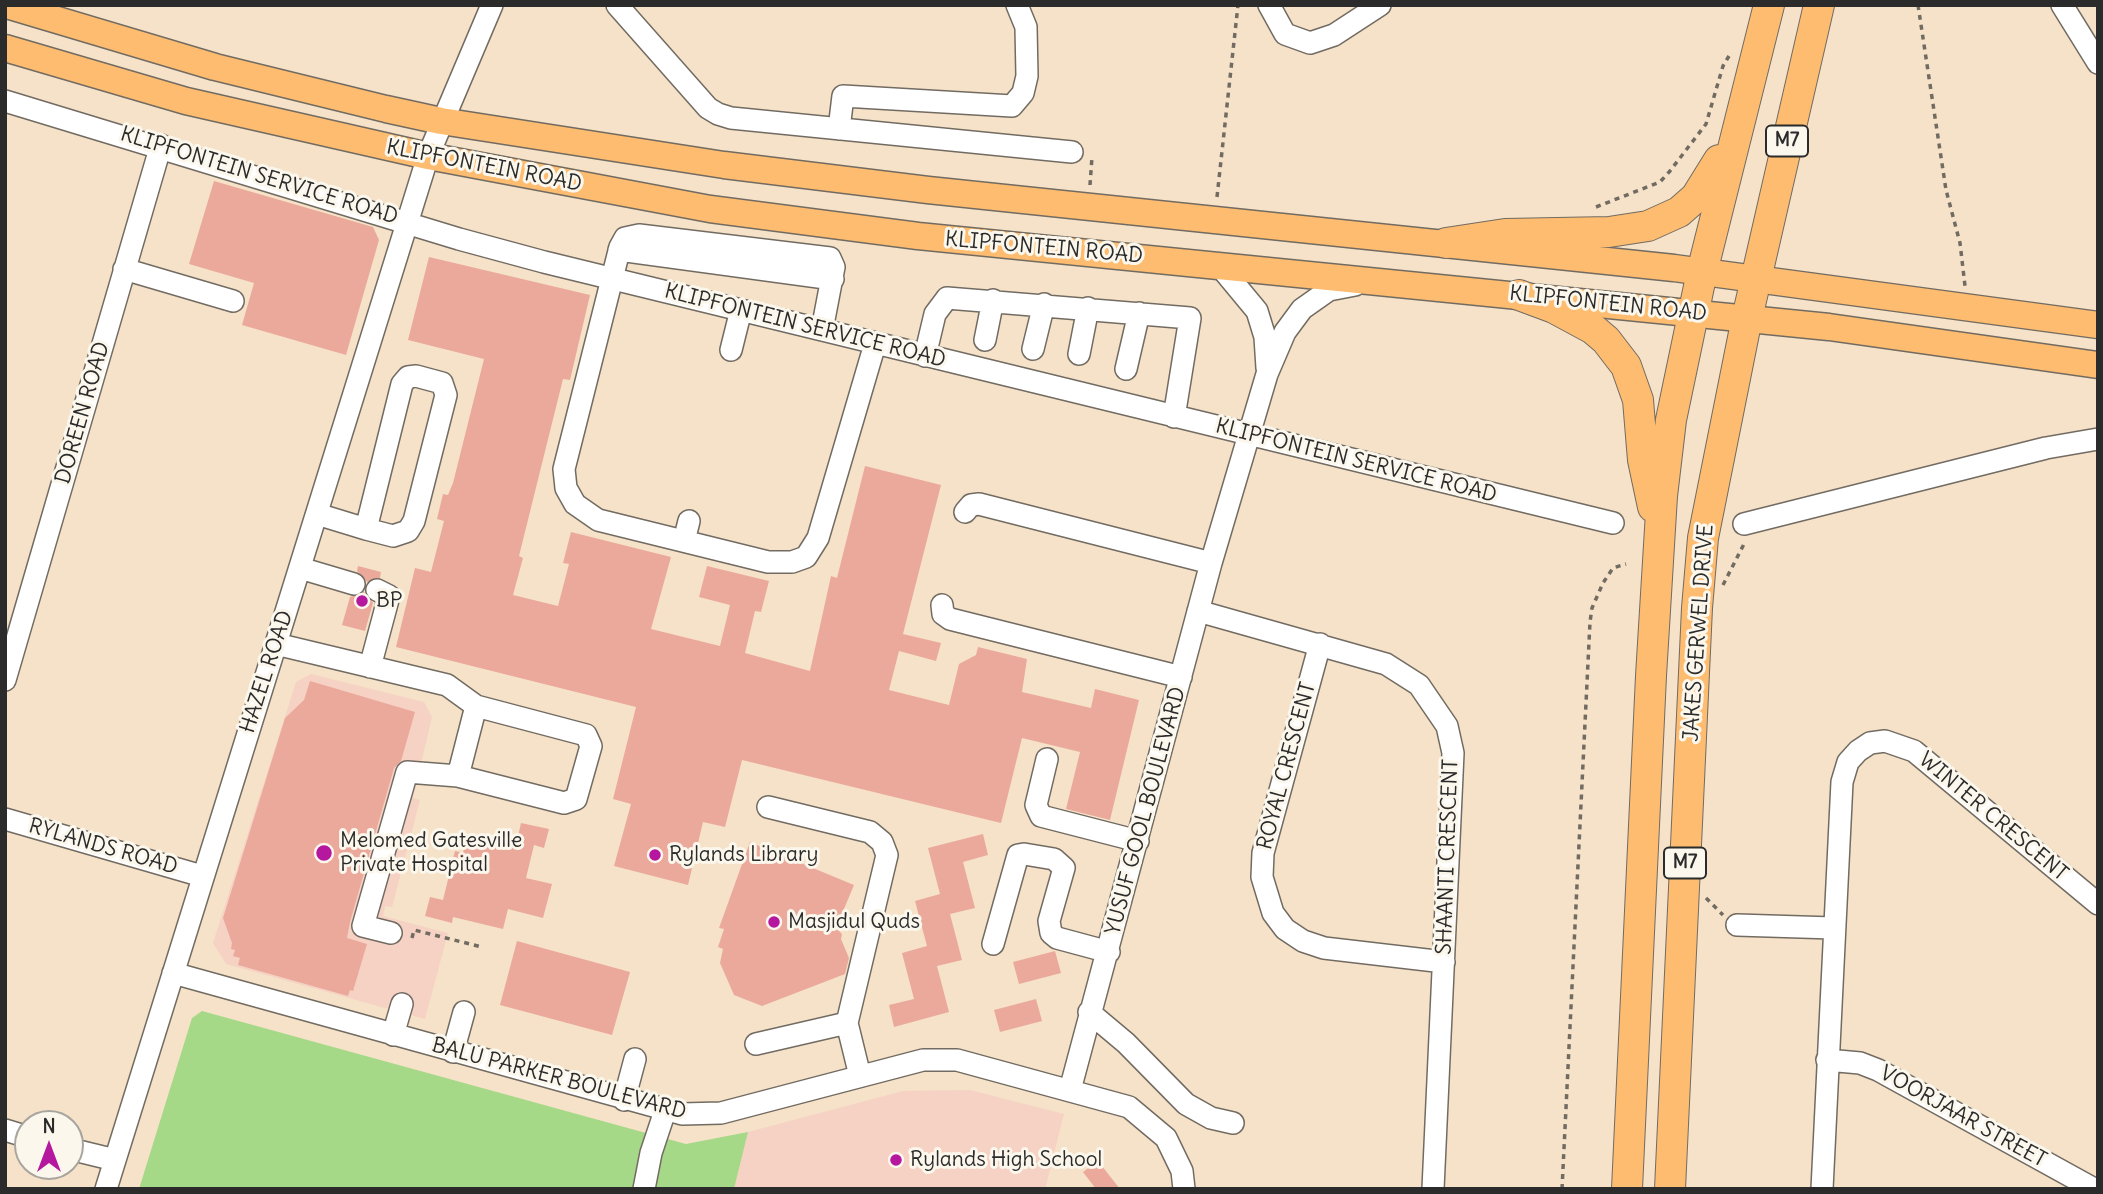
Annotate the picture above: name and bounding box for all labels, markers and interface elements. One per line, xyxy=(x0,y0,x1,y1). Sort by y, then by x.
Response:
street label: KLIPFONTEIN SERVICE ROAD xyxy=(117,122,401,230)
road number: M7 xyxy=(1766,125,1808,156)
street label: KLIPFONTEIN ROAD xyxy=(384,135,584,197)
street label: KLIPFONTEIN ROAD xyxy=(944,227,1144,269)
street label: KLIPFONTEIN SERVICE ROAD xyxy=(662,279,948,373)
street label: KLIPFONTEIN ROAD xyxy=(1508,281,1708,327)
street label: DOREEN ROAD xyxy=(51,339,115,487)
street label: KLIPFONTEIN SERVICE ROAD xyxy=(1213,414,1499,508)
street label: JAKES GERWEL DRIVE xyxy=(1679,524,1719,742)
place label: BP xyxy=(376,588,402,614)
marker: BP xyxy=(354,593,370,609)
street label: HAZEL ROAD xyxy=(235,608,299,736)
street label: ROYAL CRESCENT xyxy=(1253,679,1321,853)
street label: YUSUF GOOL BOULEVARD xyxy=(1101,684,1191,938)
street label: WINTER CRESCENT xyxy=(1913,747,2073,887)
street label: SHAANTI CRESCENT xyxy=(1432,759,1464,955)
street label: RYLANDS ROAD xyxy=(26,814,180,880)
place label: Melomed Gatesville Private Hospital xyxy=(340,828,522,878)
place label: Rylands Library xyxy=(669,842,818,868)
marker: Melomed Gatesville Private Hospital xyxy=(314,843,334,863)
marker: Rylands Library xyxy=(647,847,663,863)
road number: M7 xyxy=(1664,848,1706,878)
place label: Masjidul Quds xyxy=(788,909,920,935)
marker: Masjidul Quds xyxy=(766,914,782,930)
street label: BALU PARKER BOULEVARD xyxy=(429,1033,689,1125)
street label: VOORJAAR STREET xyxy=(1875,1061,2051,1173)
north arrow xyxy=(14,1110,84,1180)
text: N xyxy=(42,1114,56,1138)
place label: Rylands High School xyxy=(910,1147,1102,1173)
marker: Rylands High School xyxy=(888,1152,904,1168)

